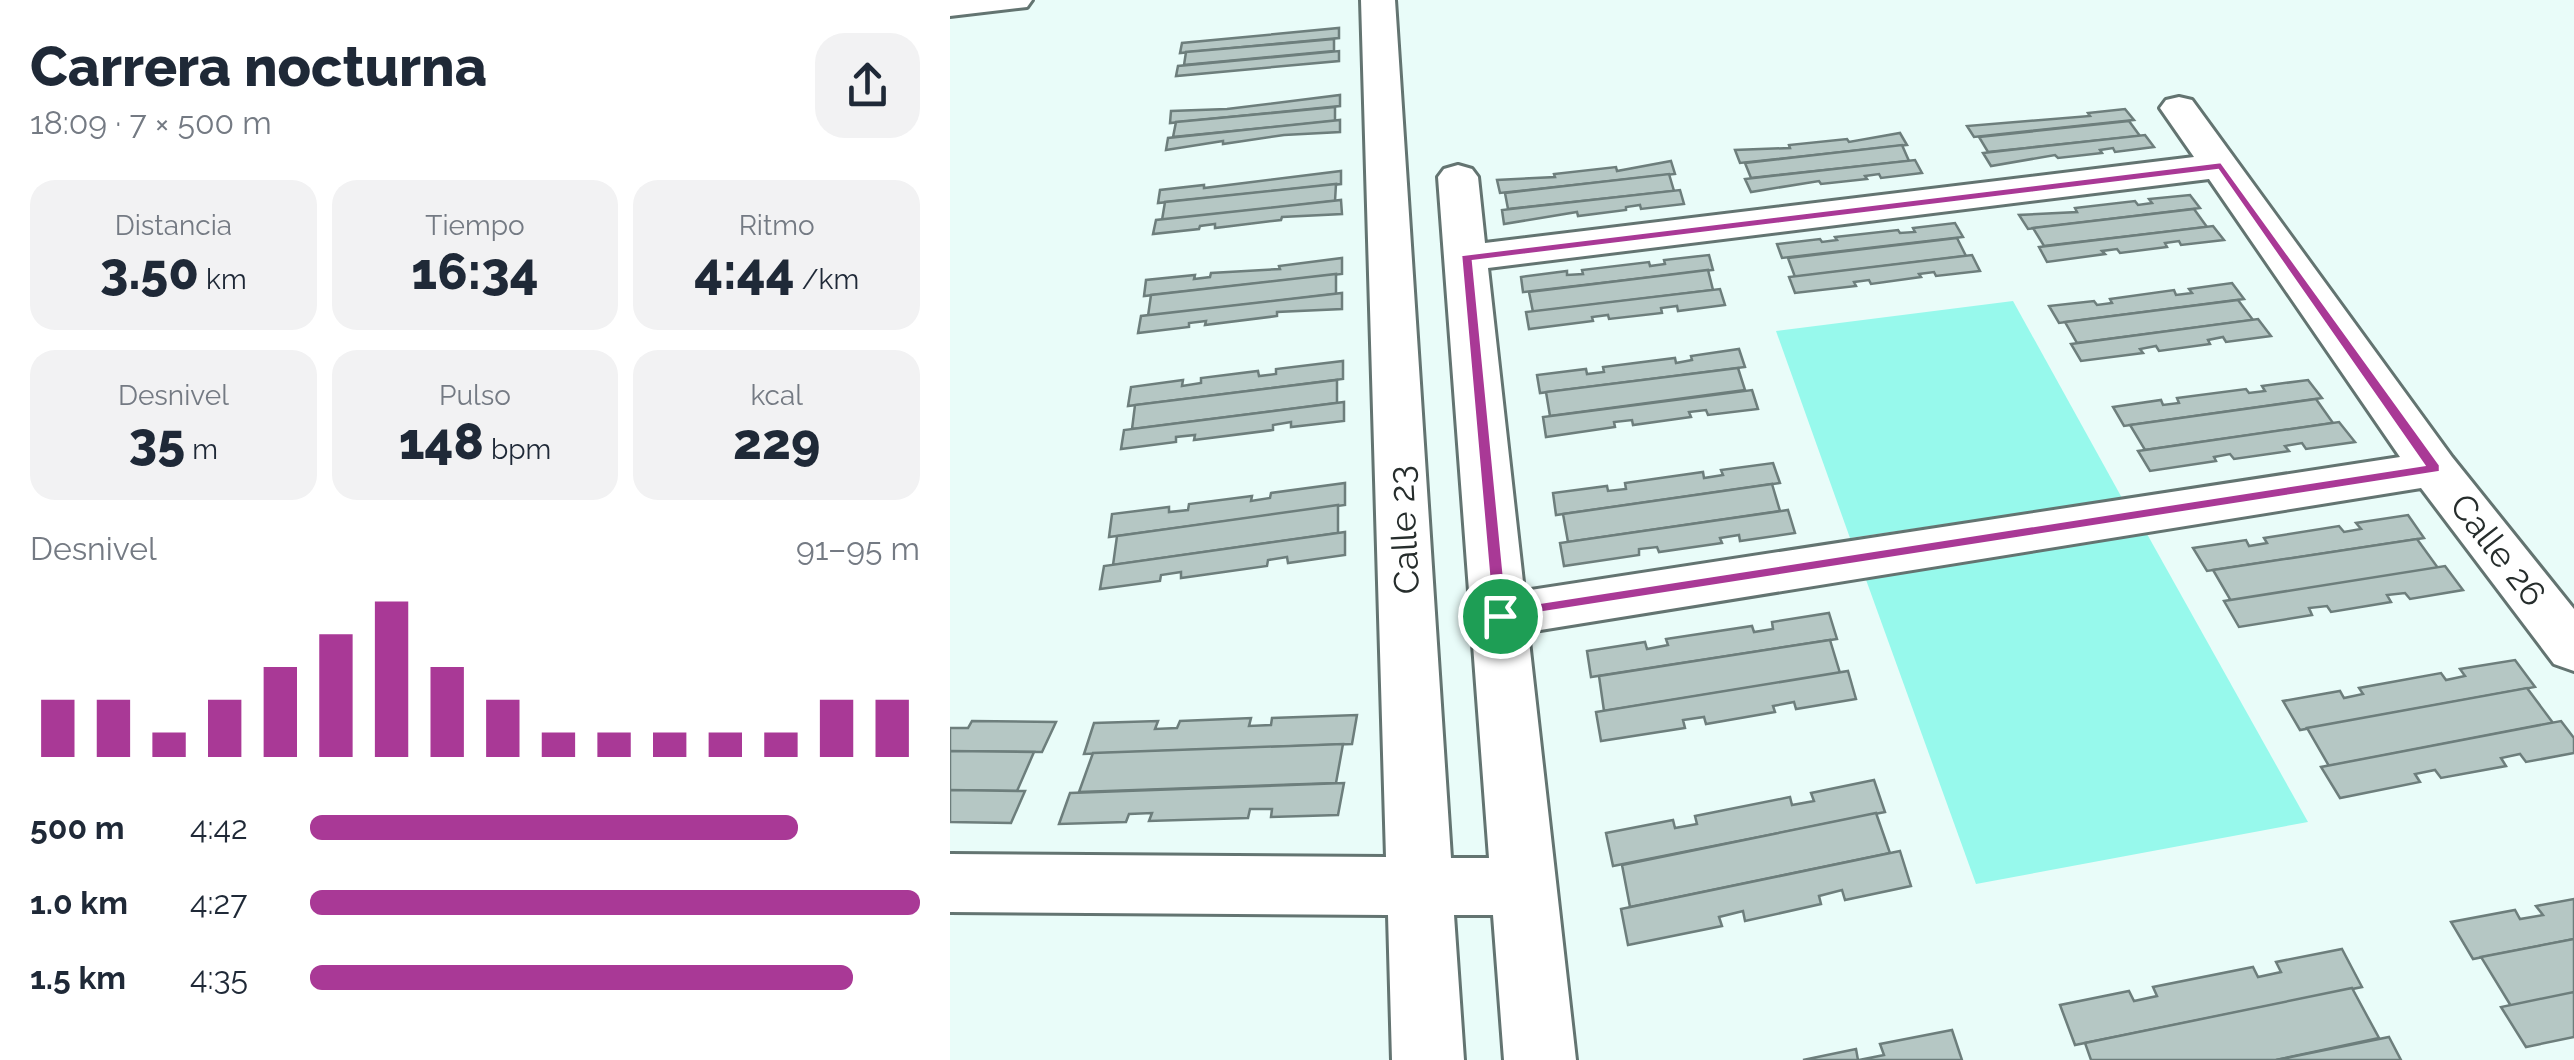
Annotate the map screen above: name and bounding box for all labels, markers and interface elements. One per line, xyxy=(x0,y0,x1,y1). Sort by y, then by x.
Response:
button: share xyxy=(815,33,920,138)
text: Carrera nocturna xyxy=(30,34,487,99)
text: 18:09 · 7 × 500 m xyxy=(30,104,272,141)
text: Distancia xyxy=(115,209,232,242)
text: Tiempo xyxy=(425,209,525,242)
text: Ritmo xyxy=(739,209,815,242)
text: 3.50 xyxy=(100,242,199,301)
text: 16:34 xyxy=(411,242,539,301)
text: 4:44 xyxy=(694,242,795,301)
text: km xyxy=(199,263,247,296)
text: /km xyxy=(795,263,859,296)
text: Desnivel xyxy=(118,379,229,412)
text: Pulso xyxy=(439,379,511,412)
text: kcal xyxy=(750,379,803,412)
text: 35 xyxy=(129,412,185,471)
text: 148 xyxy=(399,412,484,471)
text: 229 xyxy=(733,412,820,471)
text: m xyxy=(185,433,218,466)
text: bpm xyxy=(484,433,551,466)
street label: Calle 23 xyxy=(1380,465,1427,595)
street label: Calle 26 xyxy=(2442,485,2555,614)
text: Desnivel xyxy=(30,530,157,567)
text: 91–95 m xyxy=(796,530,920,567)
pin xyxy=(1458,574,1543,659)
icon: arrive xyxy=(1473,589,1528,644)
text: 500 m xyxy=(30,809,125,846)
text: 4:42 xyxy=(190,809,248,846)
text: 1.0 km xyxy=(30,884,128,921)
text: 4:27 xyxy=(190,884,247,921)
text: 1.5 km xyxy=(30,959,126,996)
text: 4:35 xyxy=(190,959,248,996)

